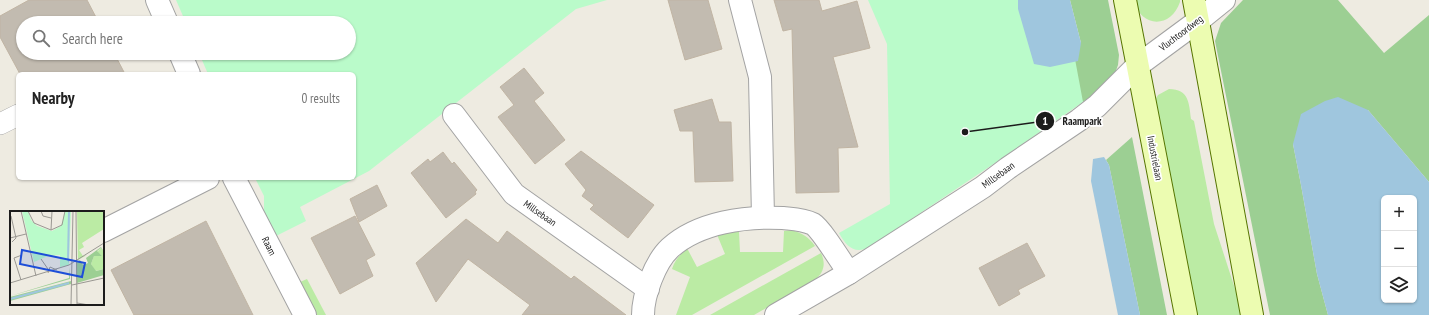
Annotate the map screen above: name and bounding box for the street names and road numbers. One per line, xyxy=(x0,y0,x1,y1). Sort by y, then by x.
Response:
street label: Vluchtoordweg xyxy=(1156,12,1206,54)
street label: Industrielaan xyxy=(1144,135,1166,181)
street label: Millsebaan xyxy=(979,159,1017,191)
street label: Millsebaan xyxy=(521,197,559,229)
street label: Raam xyxy=(259,234,279,258)

